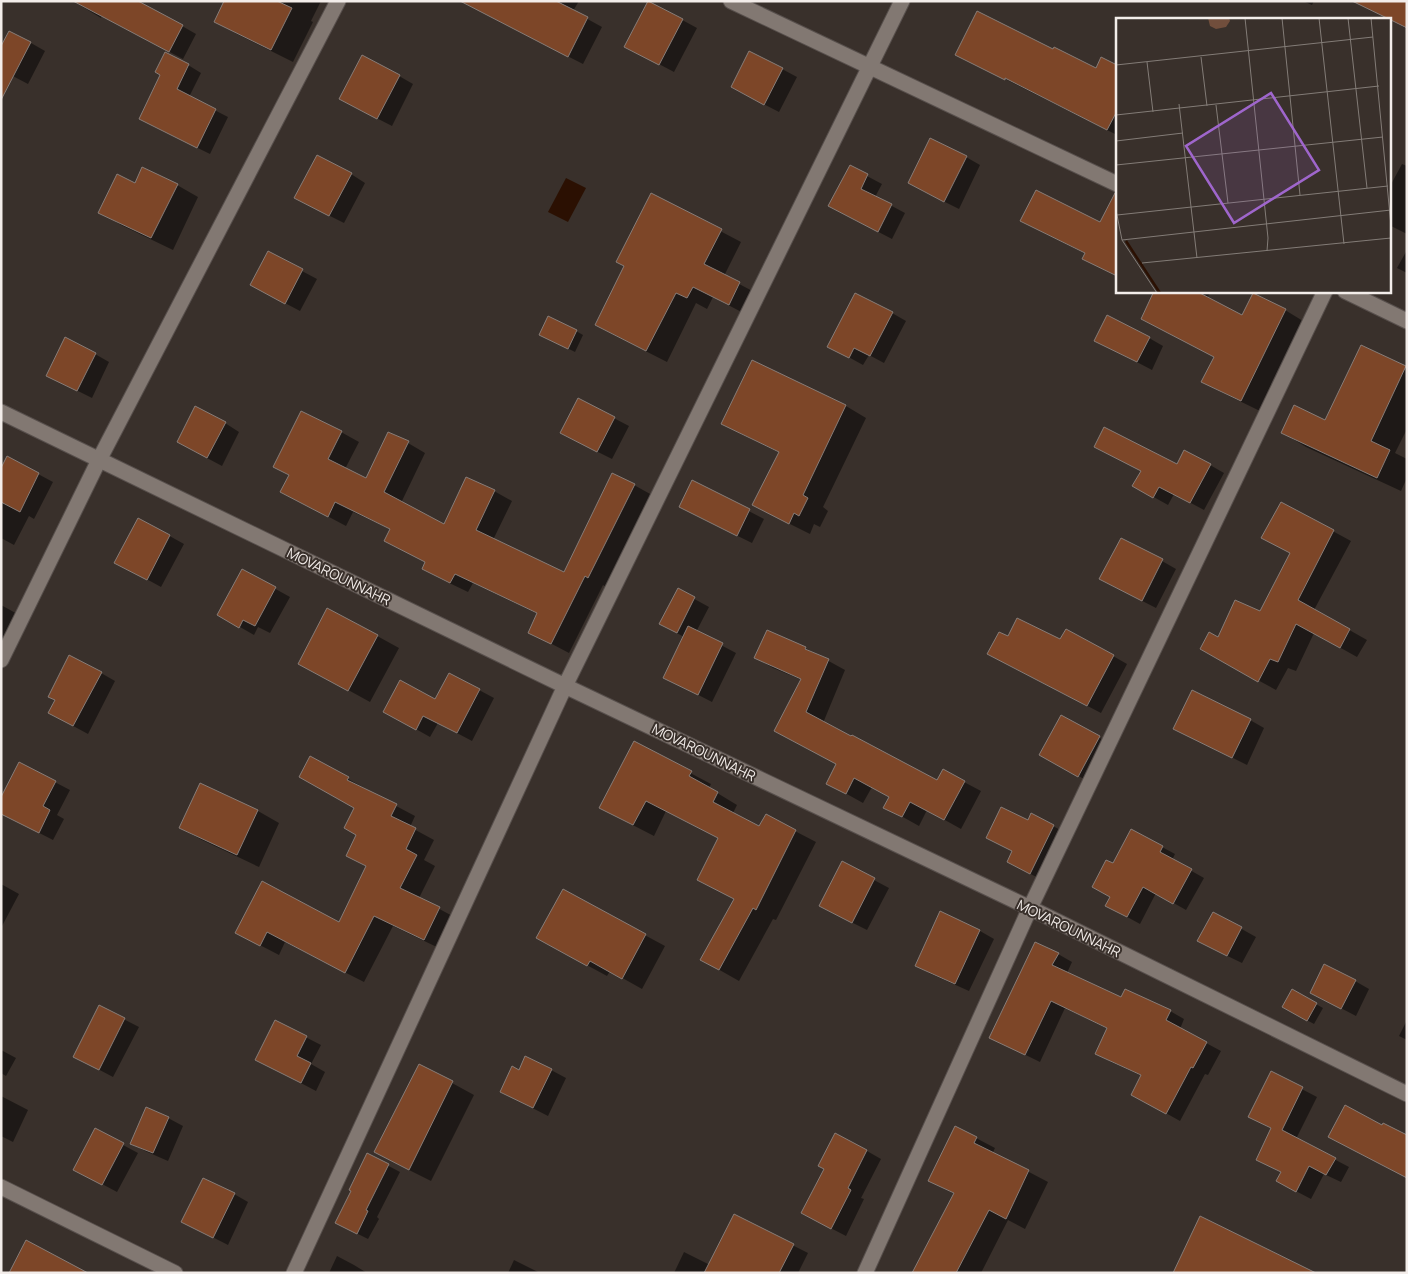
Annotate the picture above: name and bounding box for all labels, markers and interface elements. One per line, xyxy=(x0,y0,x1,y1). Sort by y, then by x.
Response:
inset map xyxy=(1116,18,1390,292)
street label: MOVAROUNNAHR xyxy=(284,543,394,609)
street label: MOVAROUNNAHR xyxy=(649,719,759,785)
street label: MOVAROUNNAHR xyxy=(1014,895,1124,961)

